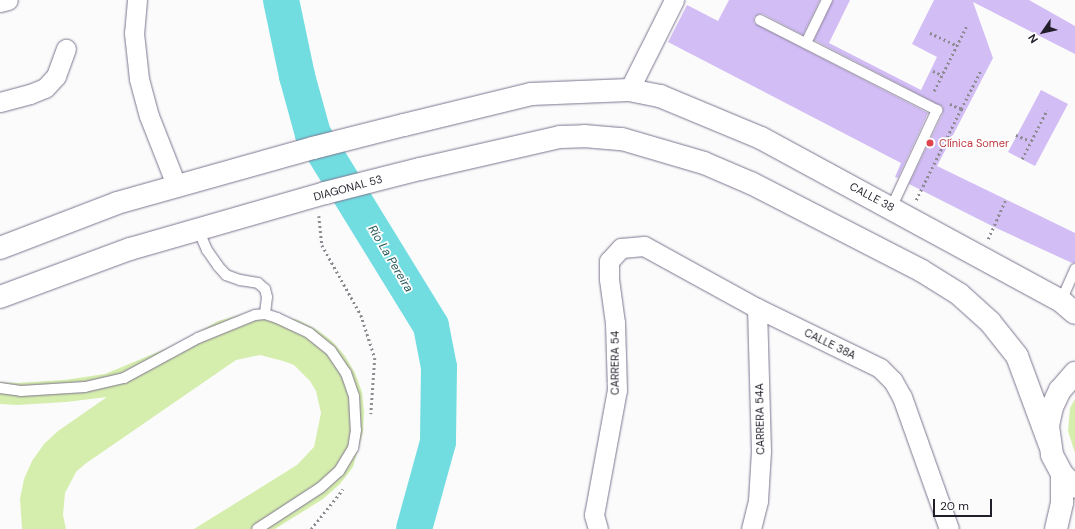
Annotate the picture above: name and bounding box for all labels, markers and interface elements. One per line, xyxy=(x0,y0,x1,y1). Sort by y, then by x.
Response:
north arrow xyxy=(1023,12,1063,52)
text: N xyxy=(1025,31,1041,46)
place label: Clínica Somer xyxy=(939,136,1009,150)
marker: Clínica Somer xyxy=(924,137,936,149)
street label: DIAGONAL 53 xyxy=(312,172,384,204)
street label: CALLE 38 xyxy=(847,180,897,214)
water label: Río La Pereira xyxy=(364,223,416,295)
street label: CALLE 38A xyxy=(802,326,858,362)
street label: CARRERA 54 xyxy=(608,331,622,395)
street label: CARRERA 54A xyxy=(753,383,767,455)
scale bar xyxy=(935,491,994,517)
text: 20 m xyxy=(940,498,969,514)

